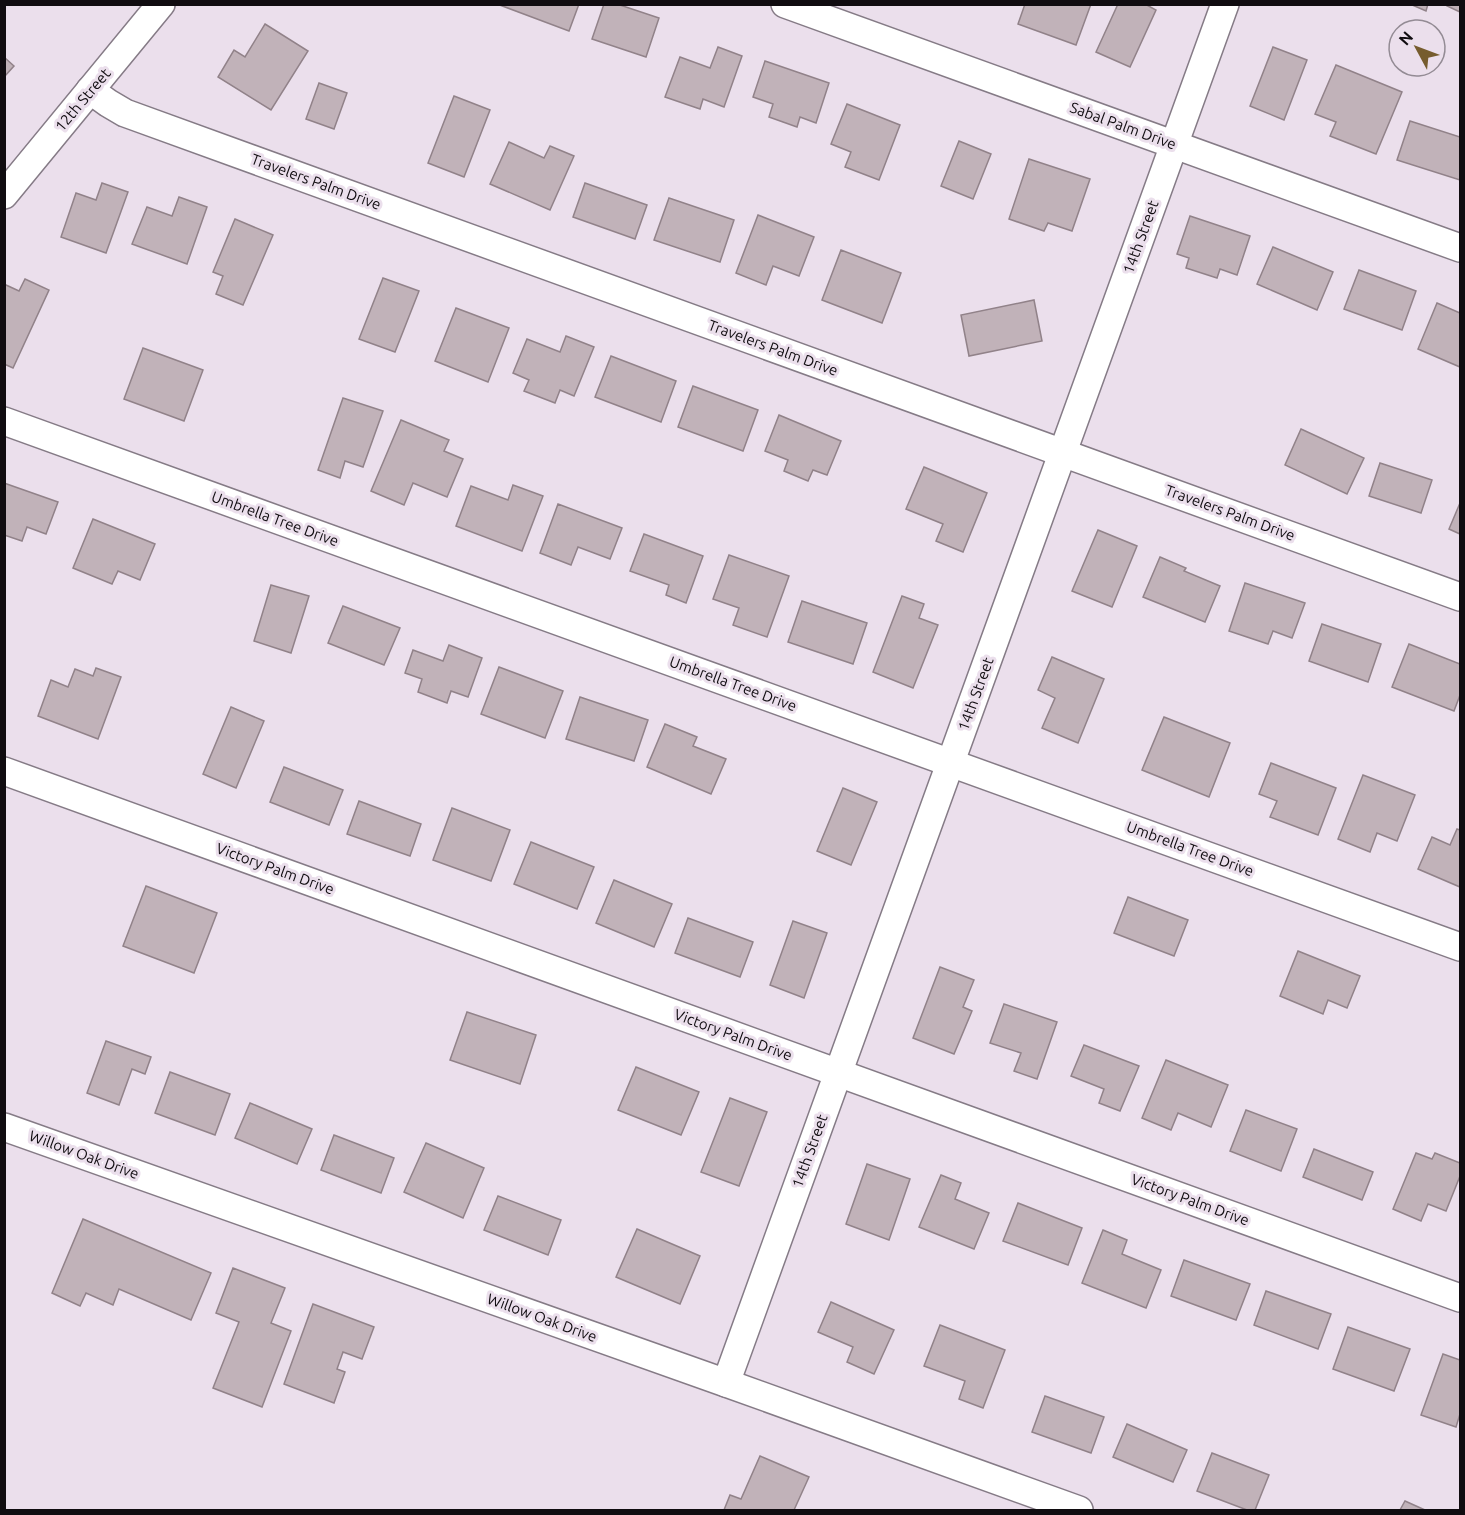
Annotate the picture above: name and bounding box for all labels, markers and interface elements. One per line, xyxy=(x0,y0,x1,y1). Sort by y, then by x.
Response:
north arrow xyxy=(1387,18,1447,78)
text: N xyxy=(1395,28,1416,49)
street label: 12th Street xyxy=(51,65,114,135)
street label: Sabal Palm Drive xyxy=(1068,98,1179,153)
street label: Travelers Palm Drive xyxy=(249,150,383,213)
street label: 14th Street xyxy=(1119,198,1162,276)
street label: Travelers Palm Drive xyxy=(706,316,840,379)
street label: Travelers Palm Drive xyxy=(1163,481,1297,544)
street label: Umbrella Tree Drive xyxy=(209,488,341,549)
street label: Umbrella Tree Drive xyxy=(667,653,799,714)
street label: 14th Street xyxy=(954,655,997,733)
street label: Umbrella Tree Drive xyxy=(1124,818,1256,879)
street label: Victory Palm Drive xyxy=(214,839,336,898)
street label: Victory Palm Drive xyxy=(672,1005,794,1064)
street label: 14th Street xyxy=(788,1112,831,1190)
street label: Willow Oak Drive xyxy=(27,1127,141,1182)
street label: Victory Palm Drive xyxy=(1129,1170,1251,1229)
street label: Willow Oak Drive xyxy=(485,1290,599,1345)

